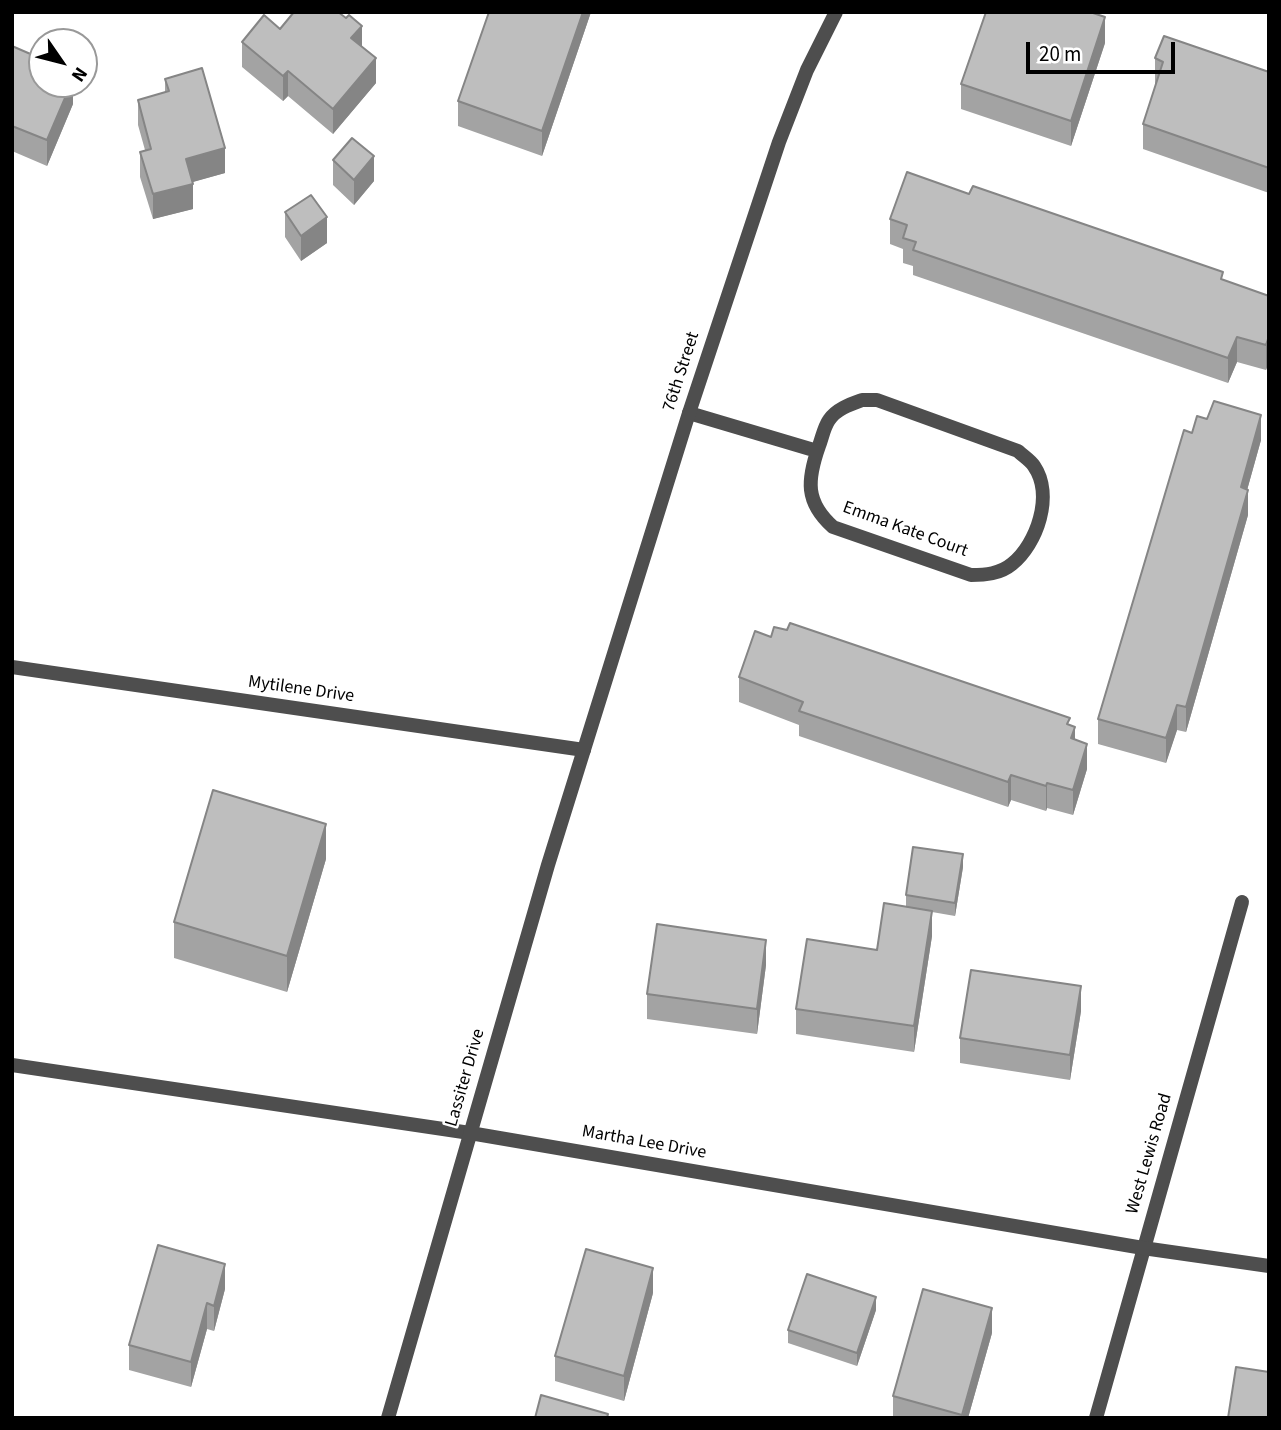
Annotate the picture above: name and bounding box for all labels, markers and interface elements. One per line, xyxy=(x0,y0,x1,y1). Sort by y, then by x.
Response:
north arrow xyxy=(28,28,98,98)
scale bar xyxy=(1029,28,1178,72)
text: 20 m xyxy=(1039,39,1081,69)
text: N xyxy=(64,61,94,87)
street label: 76th Street xyxy=(659,329,705,415)
street label: Emma Kate Court xyxy=(839,497,971,563)
street label: Mytilene Drive xyxy=(247,672,355,708)
street label: Lassiter Drive xyxy=(442,1027,490,1129)
street label: West Lewis Road xyxy=(1122,1091,1178,1217)
street label: Martha Lee Drive xyxy=(580,1121,708,1165)

